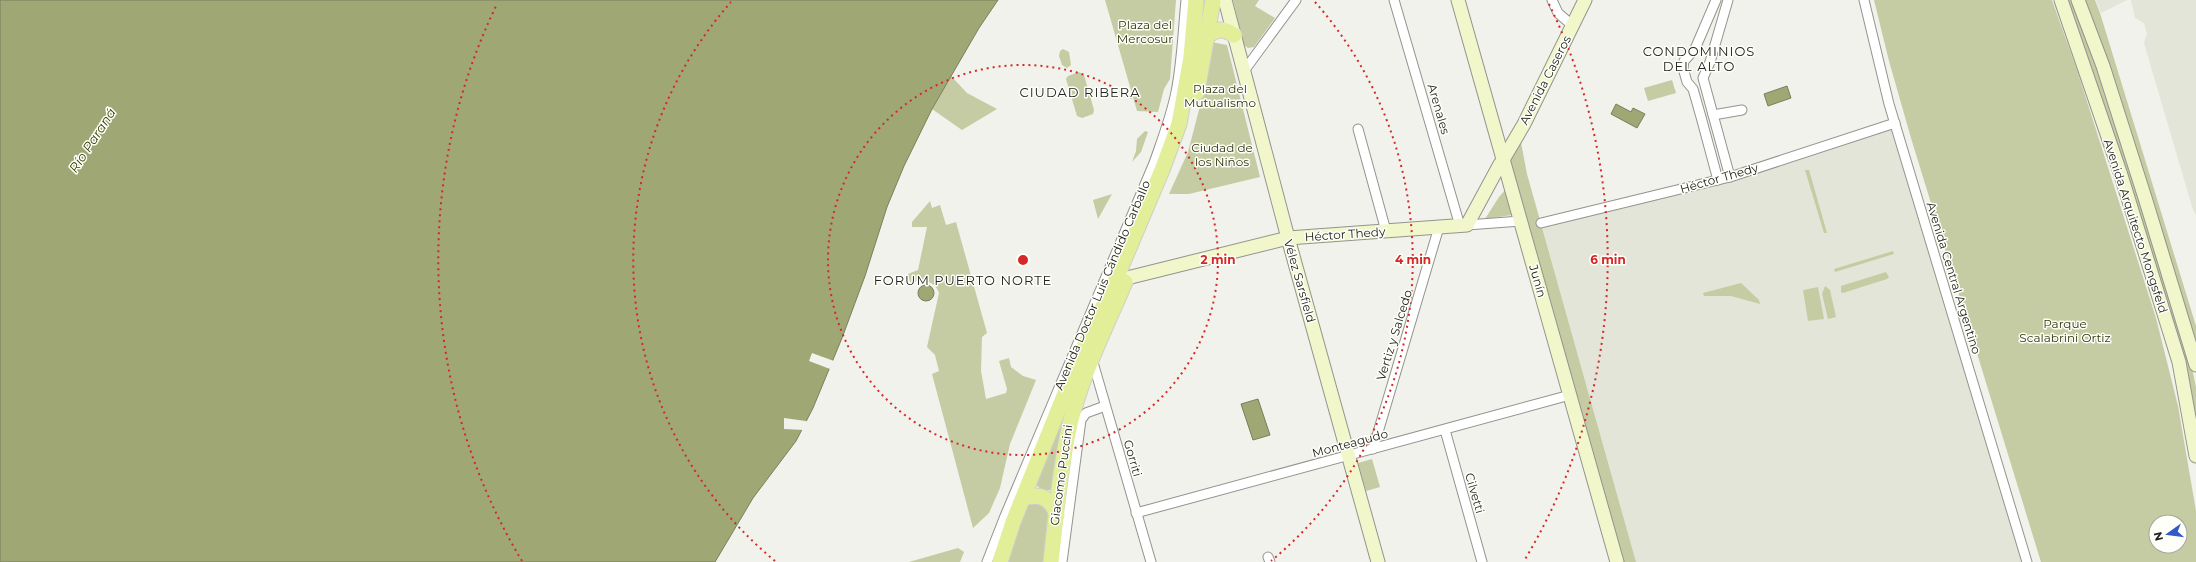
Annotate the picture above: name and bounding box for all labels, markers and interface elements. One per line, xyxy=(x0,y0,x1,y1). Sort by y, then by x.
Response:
park label: Plaza del Mercosur xyxy=(1117,17,1173,46)
street label: Avenida Caseros xyxy=(1516,33,1574,127)
district label: CONDOMINIOS DEL ALTO xyxy=(1643,43,1755,74)
park label: Plaza del Mutualismo xyxy=(1184,81,1256,110)
street label: Arenales xyxy=(1425,82,1453,136)
district label: CIUDAD RIBERA xyxy=(1019,84,1141,100)
water label: Río Paraná xyxy=(65,105,119,175)
street label: Avenida Arquitecto Mongsfeld xyxy=(2101,137,2171,315)
park label: Ciudad de los Niños xyxy=(1191,140,1253,169)
street label: Héctor Thedy xyxy=(1678,160,1760,196)
street label: Avenida Doctor Luis Cándido Carballo xyxy=(1051,178,1153,392)
street label: Avenida Central Argentino xyxy=(1924,200,1984,356)
street label: Héctor Thedy xyxy=(1304,224,1386,244)
street label: Vélez Sarsfield xyxy=(1281,238,1319,324)
text: 2 min xyxy=(1201,252,1235,267)
text: 4 min xyxy=(1395,252,1431,267)
text: 6 min xyxy=(1590,252,1626,267)
centre of rings xyxy=(1016,253,1030,267)
street label: Junín xyxy=(1526,262,1550,299)
district label: FORUM PUERTO NORTE xyxy=(874,272,1052,288)
street label: Vertiz y Salcedo xyxy=(1373,288,1415,382)
park label: Parque Scalabrini Ortiz xyxy=(2019,316,2111,345)
street label: Giacomo Puccini xyxy=(1046,424,1076,526)
street label: Monteagudo xyxy=(1310,426,1390,460)
street label: Gorriti xyxy=(1121,438,1145,478)
street label: Cilvetti xyxy=(1462,471,1488,515)
north arrow xyxy=(2148,514,2188,554)
text: N xyxy=(2150,530,2166,542)

